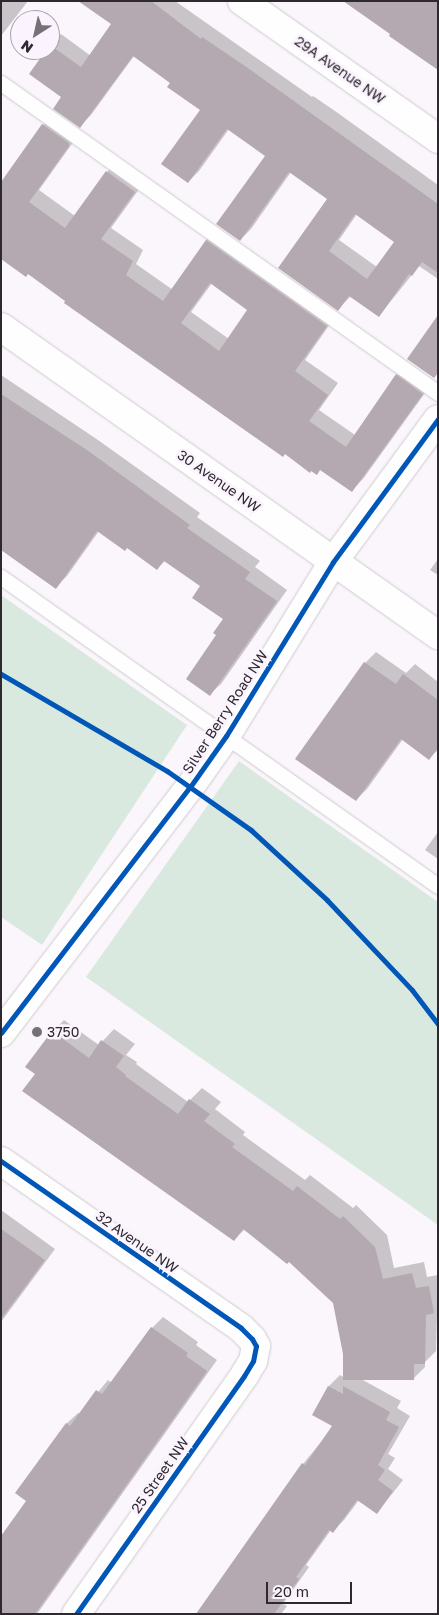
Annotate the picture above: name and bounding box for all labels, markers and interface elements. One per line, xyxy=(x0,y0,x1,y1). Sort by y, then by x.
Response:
north arrow xyxy=(10,10,60,60)
street label: 29A Avenue NW xyxy=(292,33,388,107)
text: N xyxy=(17,37,36,57)
street label: 30 Avenue NW xyxy=(174,446,264,516)
street label: Silver Berry Road NW xyxy=(179,647,271,777)
place label: 3750 xyxy=(47,1024,79,1040)
marker: 3750 xyxy=(31,1026,43,1038)
street label: 32 Avenue NW xyxy=(93,1207,181,1277)
street label: 25 Street NW xyxy=(128,1434,192,1516)
scale bar xyxy=(269,1572,355,1604)
text: 20 m xyxy=(274,1582,309,1600)

